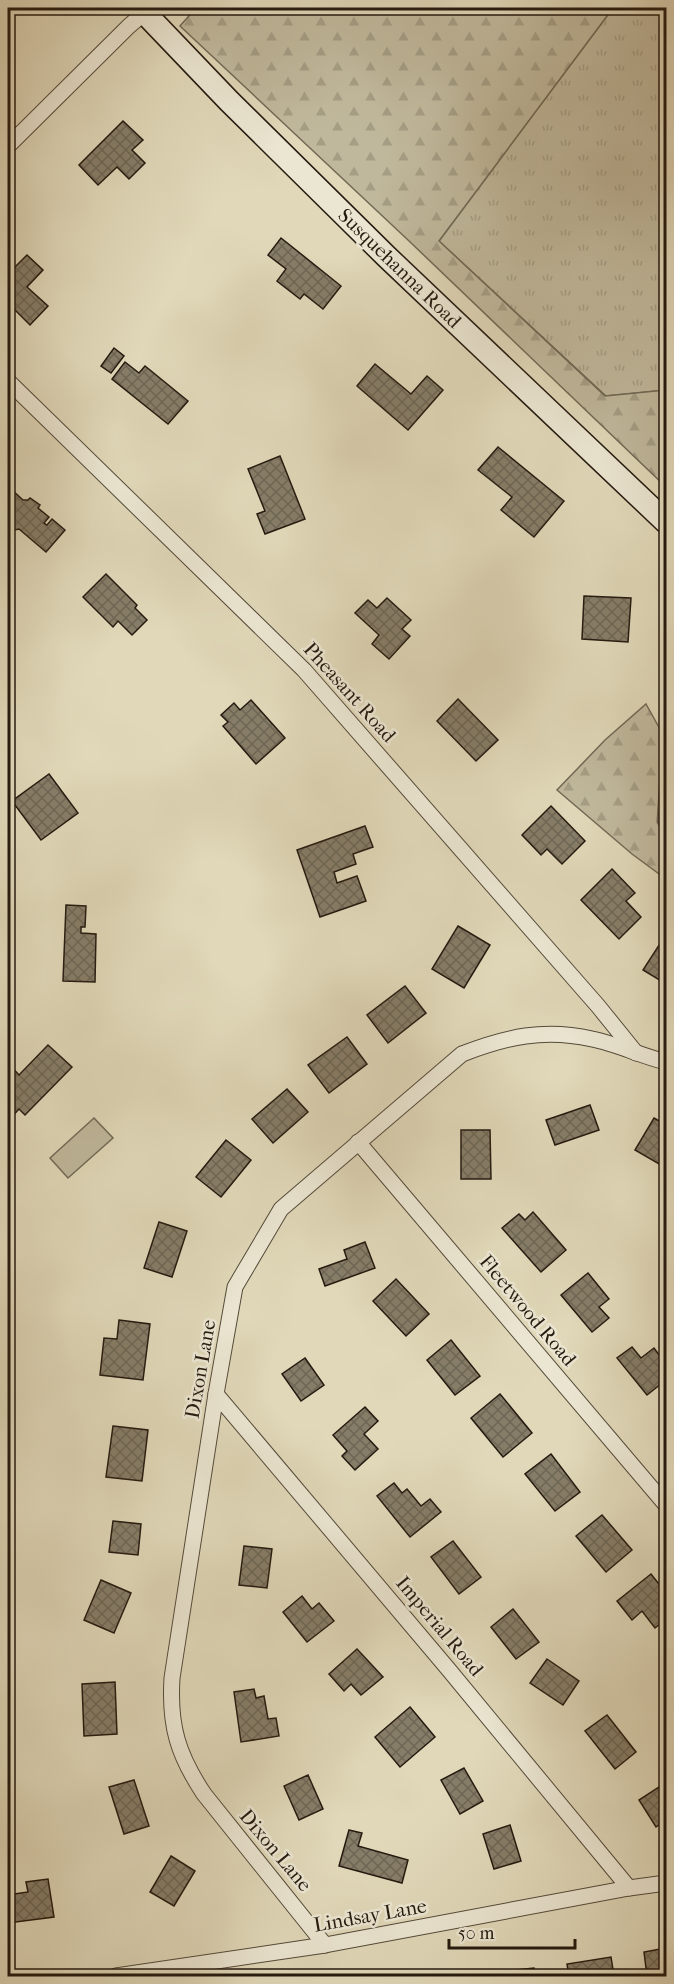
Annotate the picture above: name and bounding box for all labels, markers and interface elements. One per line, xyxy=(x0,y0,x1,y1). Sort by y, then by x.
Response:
street label: Susquehanna Road xyxy=(333,204,467,334)
street label: Pheasant Road xyxy=(299,638,401,748)
street label: Fleetwood Road xyxy=(475,1250,581,1371)
street label: Dixon Lane xyxy=(180,1318,221,1420)
street label: Imperial Road xyxy=(391,1572,489,1682)
street label: Dixon Lane xyxy=(235,1805,317,1896)
street label: Lindsay Lane xyxy=(312,1894,429,1937)
scale bar xyxy=(449,1912,575,1950)
text: 50 m xyxy=(458,1923,495,1944)

